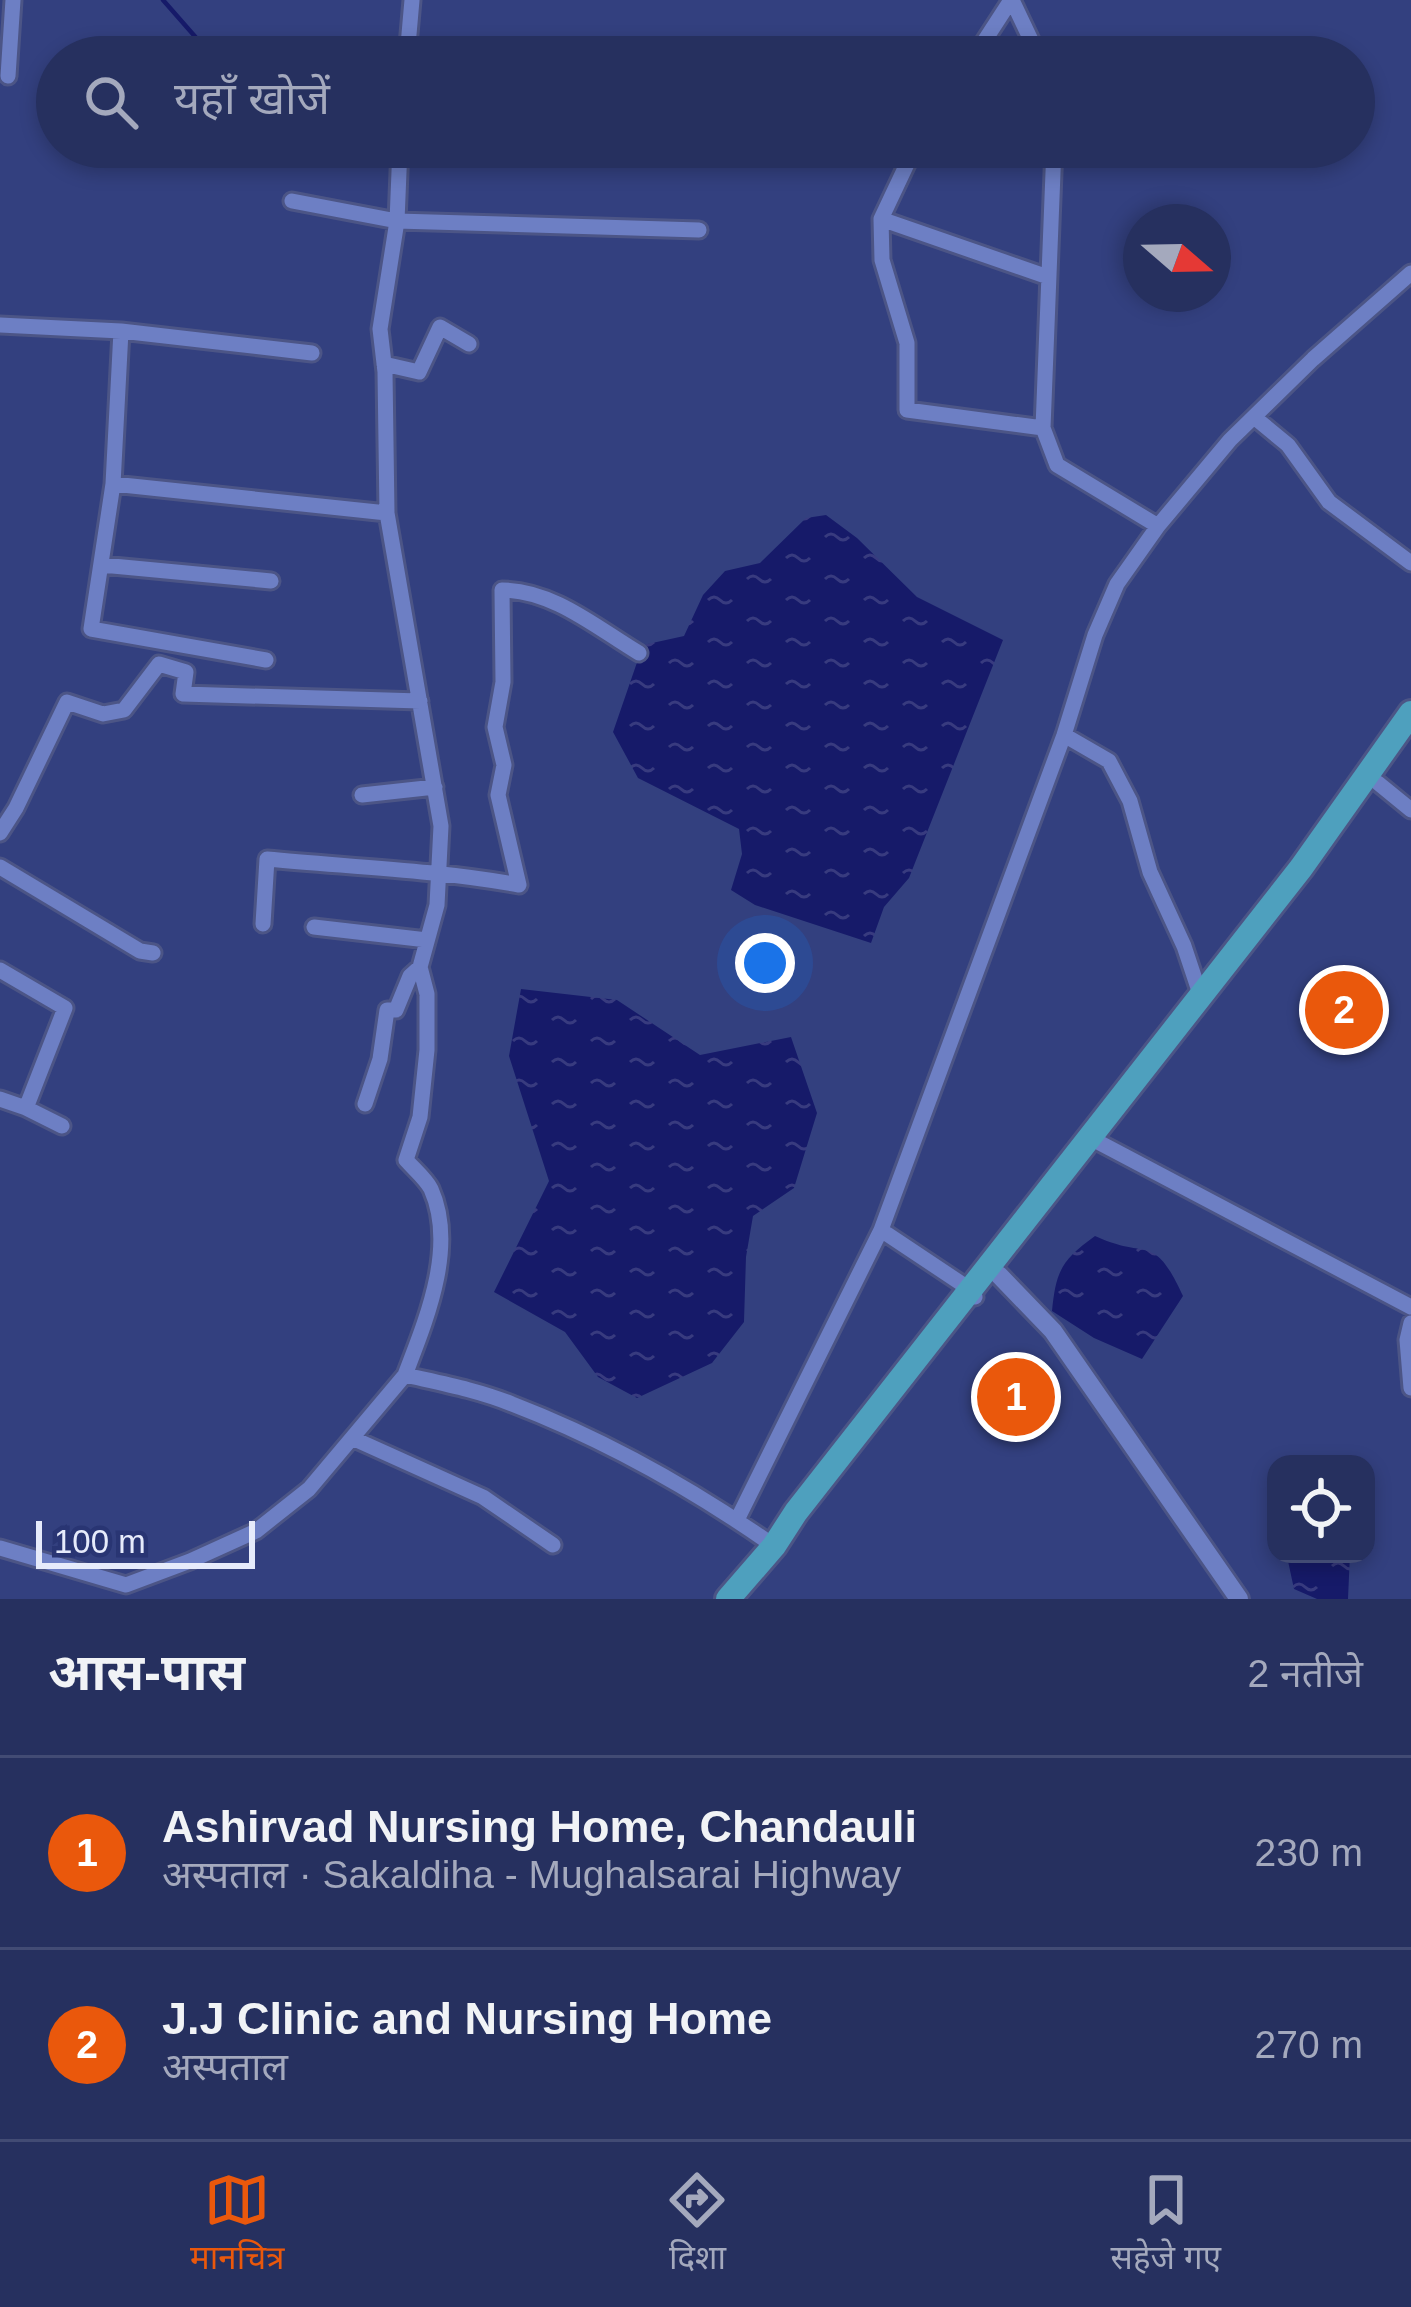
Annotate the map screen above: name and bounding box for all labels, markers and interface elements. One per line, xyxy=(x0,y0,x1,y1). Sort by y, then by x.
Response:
search box xyxy=(36,36,1375,168)
icon: search xyxy=(78,69,144,135)
text: यहाँ खोजें xyxy=(174,73,330,124)
north arrow xyxy=(1123,204,1231,312)
your location xyxy=(735,933,795,993)
pin: 2 xyxy=(1305,965,1383,1055)
pin: 1 xyxy=(977,1352,1055,1442)
map controls xyxy=(1267,1455,1375,1563)
button: locate xyxy=(1267,1455,1375,1563)
scale bar xyxy=(36,1515,255,1568)
text: 100 m xyxy=(54,1523,146,1560)
text: आस-पास xyxy=(48,1644,245,1701)
text: 2 नतीजे xyxy=(1248,1652,1363,1695)
text: Ashirvad Nursing Home, Chandauli xyxy=(162,1801,917,1852)
text: 1 xyxy=(76,1831,98,1874)
text: 230 m xyxy=(1255,1831,1363,1874)
text: अस्पताल · Sakaldiha - Mughalsarai Highway xyxy=(162,1853,901,1896)
text: J.J Clinic and Nursing Home xyxy=(162,1993,772,2044)
text: 2 xyxy=(76,2023,98,2066)
text: 270 m xyxy=(1255,2023,1363,2066)
text: अस्पताल xyxy=(162,2045,288,2088)
tab: मानचित्र xyxy=(190,2167,284,2282)
tab: दिशा xyxy=(664,2167,730,2282)
tab: सहेजे गए xyxy=(1111,2167,1221,2282)

